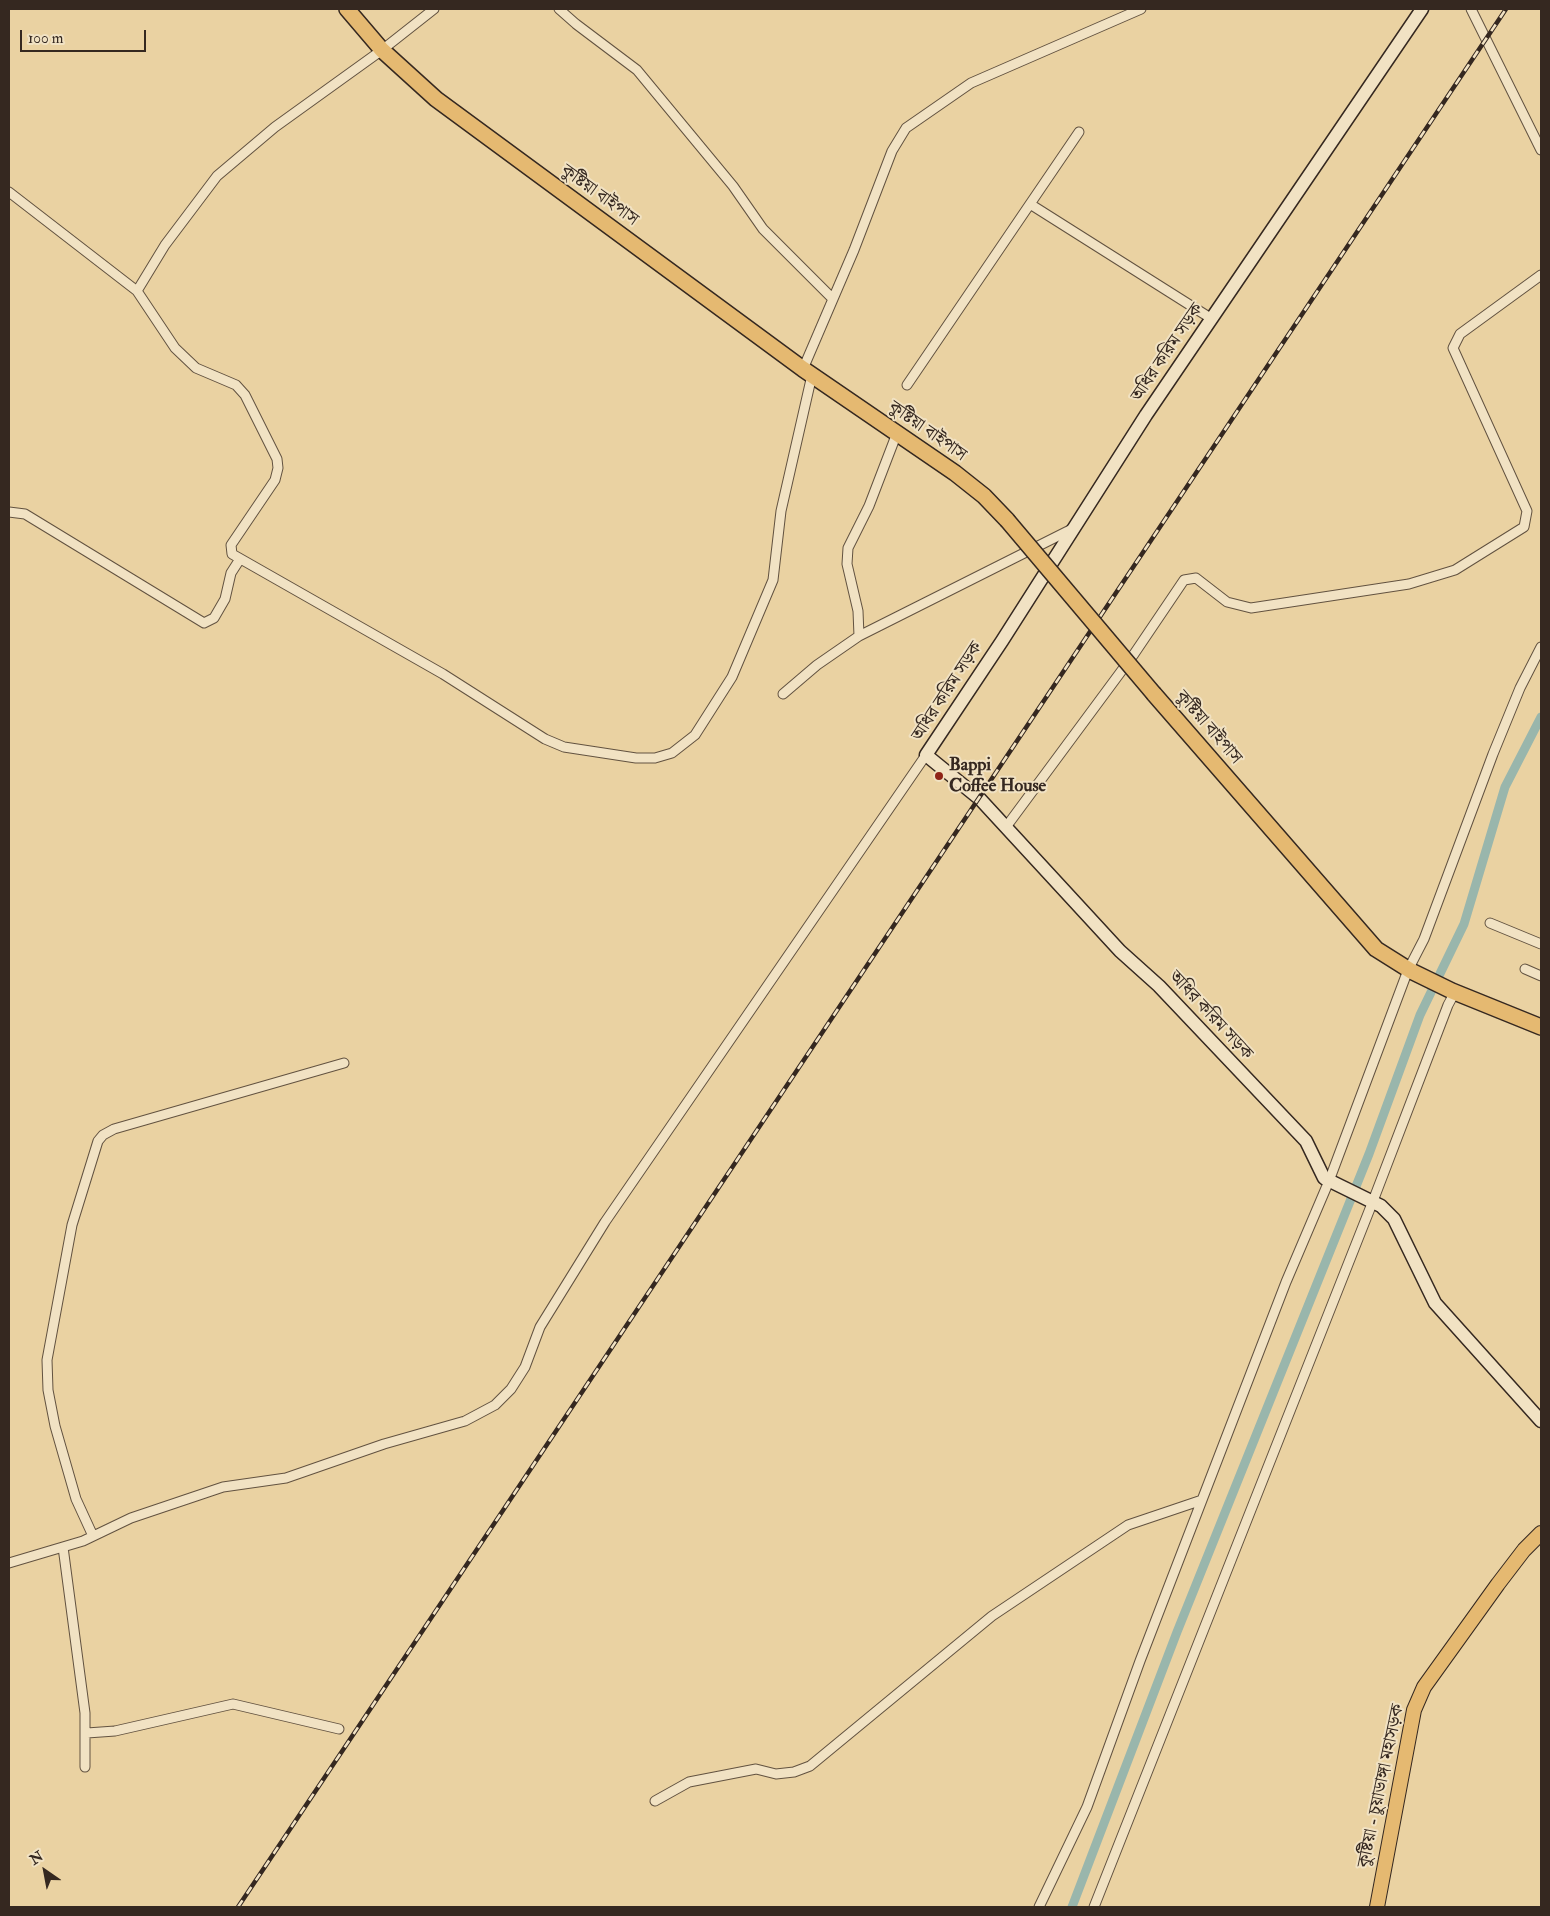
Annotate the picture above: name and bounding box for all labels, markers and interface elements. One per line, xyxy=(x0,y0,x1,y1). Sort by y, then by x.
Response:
scale bar xyxy=(22,20,149,52)
text: 100 m xyxy=(28,29,63,48)
street label: কুষ্টিয়া বাইপাস xyxy=(556,161,642,231)
street label: অধির করিম সড়ক xyxy=(1127,300,1209,406)
street label: কুষ্টিয়া বাইপাস xyxy=(884,397,970,467)
street label: অধির করিম সড়ক xyxy=(908,638,988,746)
street label: কুষ্টিয়া বাইপাস xyxy=(1170,687,1246,769)
place label: Bappi Coffee House xyxy=(949,755,1046,798)
marker: Bappi Coffee House xyxy=(933,770,945,782)
street label: অধির করিম সড়ক xyxy=(1163,967,1257,1065)
street label: কুষ্টিয়া - চুয়াডাঙ্গা মহাসড়ক xyxy=(1354,1702,1410,1870)
north arrow xyxy=(20,1846,70,1896)
text: N xyxy=(27,1847,46,1869)

